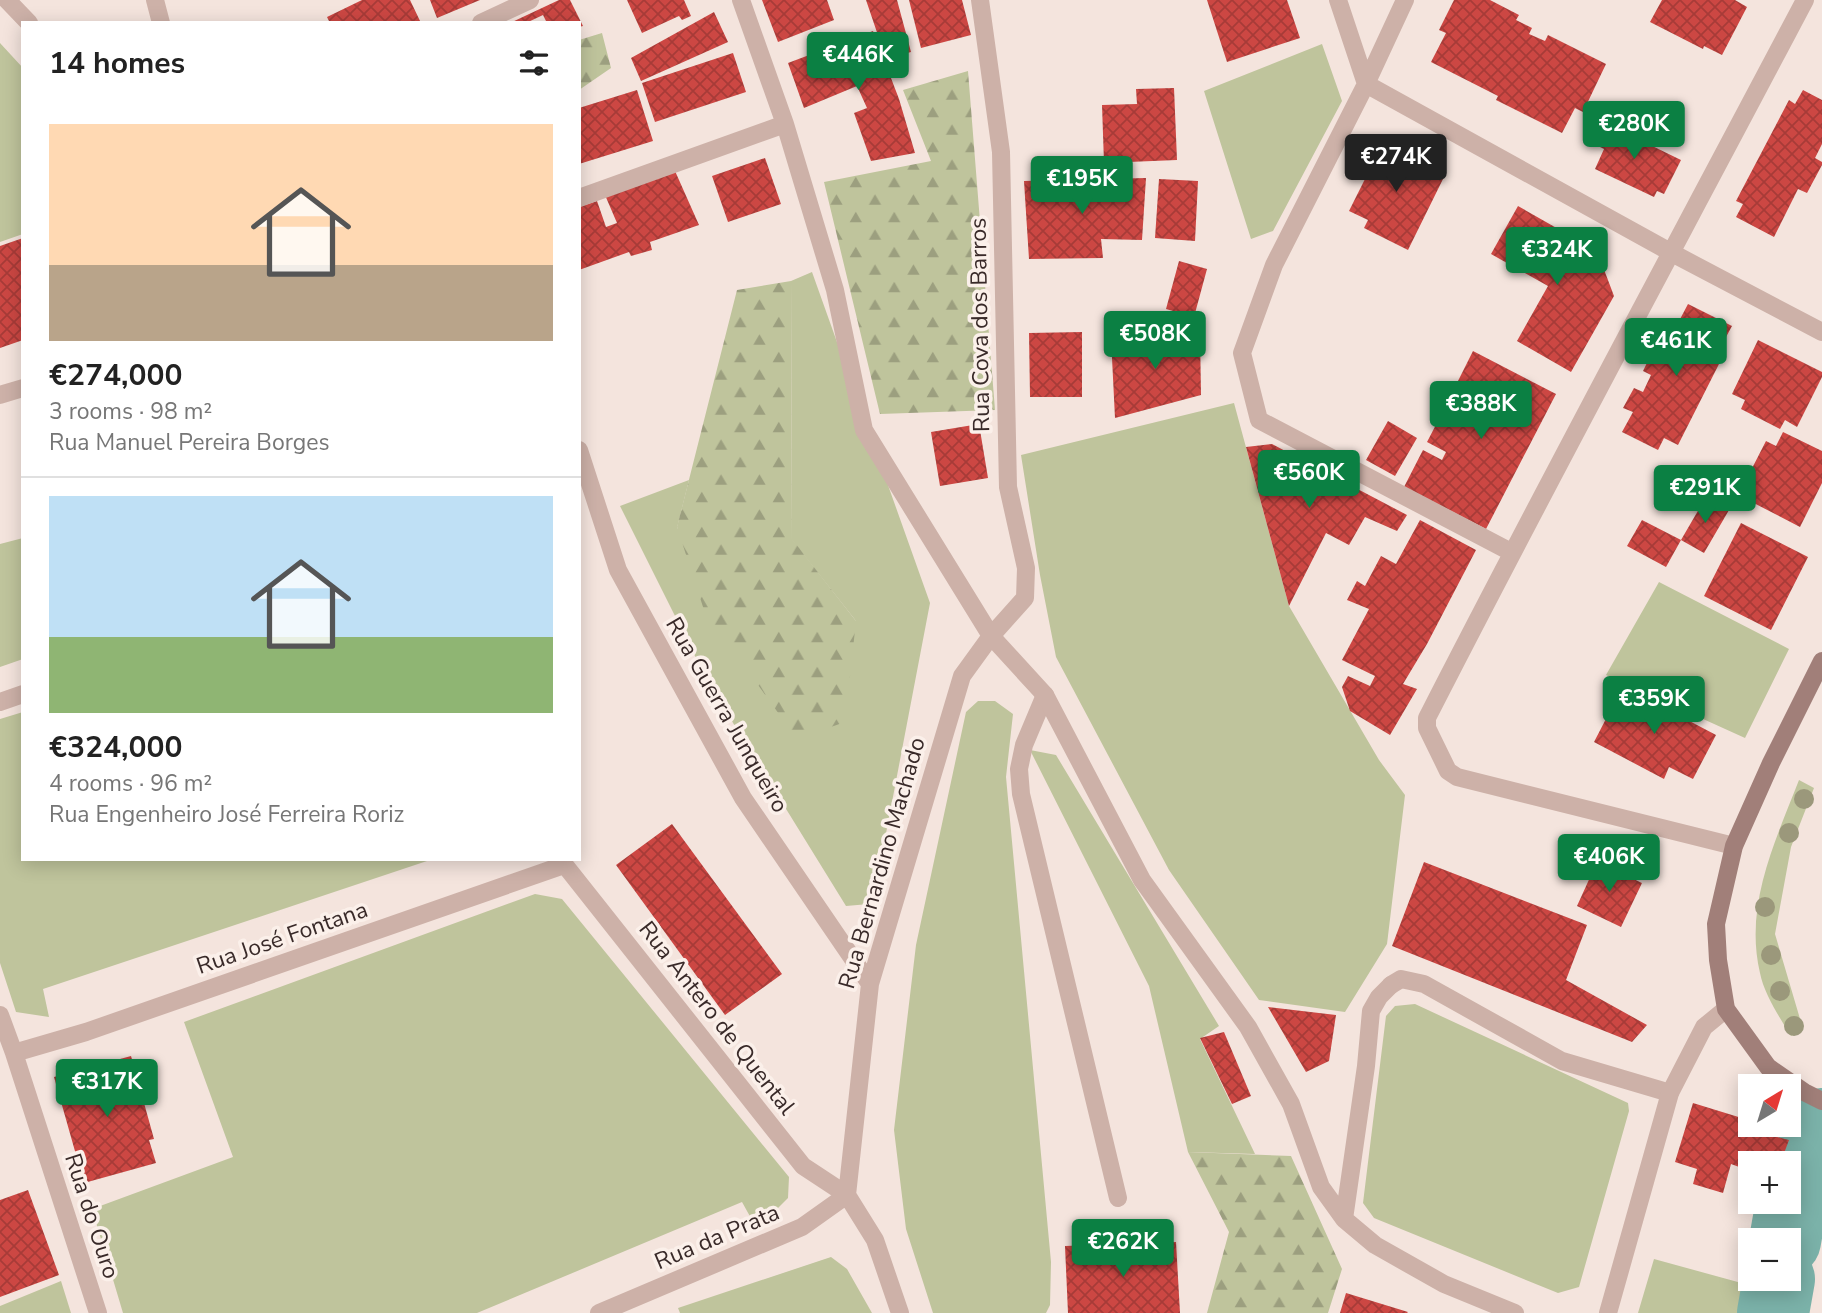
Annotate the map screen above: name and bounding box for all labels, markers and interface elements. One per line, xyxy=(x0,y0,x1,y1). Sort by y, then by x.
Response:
pin: €446K xyxy=(809,32,907,92)
text: €446K xyxy=(823,39,893,70)
text: 14 homes xyxy=(49,43,185,84)
icon: filters xyxy=(515,44,553,82)
pin: €280K xyxy=(1585,102,1683,161)
text: €280K xyxy=(1599,108,1669,139)
pin: €274K xyxy=(1347,134,1445,194)
text: €274K xyxy=(1361,141,1431,172)
pin: €195K xyxy=(1033,156,1131,216)
text: €195K xyxy=(1047,163,1117,194)
icon: home xyxy=(238,169,364,295)
street label: Rua Cova dos Barros xyxy=(963,218,997,432)
pin: €324K xyxy=(1508,228,1606,287)
text: €324K xyxy=(1522,234,1592,265)
pin: €508K xyxy=(1106,312,1204,371)
text: €508K xyxy=(1120,318,1190,349)
pin: €461K xyxy=(1627,318,1725,378)
text: €461K xyxy=(1641,325,1711,356)
text: €274,000 xyxy=(49,355,182,396)
pin: €388K xyxy=(1432,382,1530,441)
text: €388K xyxy=(1446,388,1516,419)
text: 3 rooms · 98 m² xyxy=(49,396,212,427)
text: Rua Manuel Pereira Borges xyxy=(49,427,330,458)
pin: €560K xyxy=(1260,450,1358,510)
text: €560K xyxy=(1274,457,1344,488)
pin: €291K xyxy=(1656,466,1754,525)
text: €291K xyxy=(1670,472,1740,503)
icon: home xyxy=(238,541,364,667)
street label: Rua Guerra Junqueiro xyxy=(658,612,796,818)
pin: €359K xyxy=(1605,676,1703,736)
text: €359K xyxy=(1619,683,1689,714)
text: €324,000 xyxy=(49,727,182,768)
street label: Rua Bernardino Machado xyxy=(831,734,933,992)
text: 4 rooms · 96 m² xyxy=(49,768,212,799)
text: Rua Engenheiro José Ferreira Roriz xyxy=(49,799,404,830)
pin: €406K xyxy=(1560,834,1658,894)
text: €406K xyxy=(1574,841,1644,872)
street label: Rua José Fontana xyxy=(192,894,372,982)
street label: Rua Antero de Quental xyxy=(632,915,802,1121)
pin: €317K xyxy=(58,1060,156,1119)
text: €317K xyxy=(72,1066,142,1097)
north arrow xyxy=(1738,1074,1801,1138)
map controls xyxy=(1738,1074,1801,1291)
street label: Rua do Ouro xyxy=(57,1149,127,1283)
button: + xyxy=(1738,1151,1801,1214)
street label: Rua da Prata xyxy=(650,1197,784,1277)
pin: €262K xyxy=(1074,1220,1172,1279)
text: €262K xyxy=(1088,1226,1158,1257)
button: − xyxy=(1738,1228,1801,1291)

